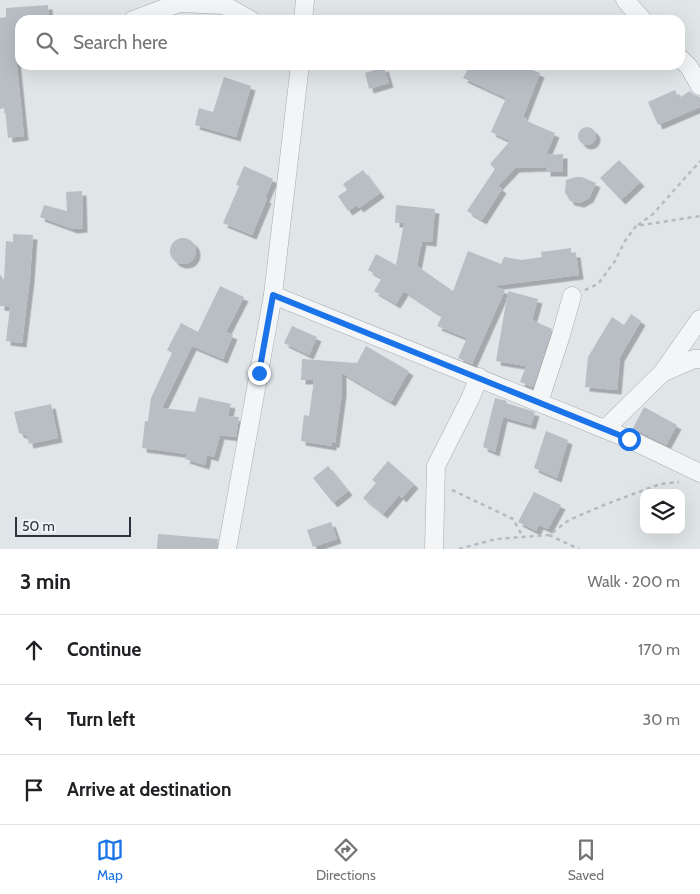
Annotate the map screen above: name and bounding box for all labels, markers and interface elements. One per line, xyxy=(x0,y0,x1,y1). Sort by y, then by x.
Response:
search box xyxy=(15,15,685,70)
icon: search xyxy=(33,29,61,57)
text: Search here xyxy=(73,31,167,54)
route end xyxy=(248,362,271,385)
route start xyxy=(618,428,641,451)
map controls xyxy=(640,489,685,534)
button: layers xyxy=(640,489,685,534)
scale bar xyxy=(15,514,131,537)
text: 50 m xyxy=(22,517,55,535)
text: 3 min xyxy=(20,569,71,594)
text: Walk · 200 m xyxy=(588,572,680,591)
icon: ahead xyxy=(20,636,48,664)
text: Continue xyxy=(67,638,141,661)
text: 170 m xyxy=(638,640,680,659)
icon: left xyxy=(20,706,48,734)
text: Turn left xyxy=(67,708,135,731)
text: 30 m xyxy=(643,710,680,729)
icon: arrive xyxy=(20,776,48,804)
text: Arrive at destination xyxy=(67,778,231,801)
tab: Map xyxy=(96,836,124,884)
tab: Directions xyxy=(316,836,376,884)
tab: Saved xyxy=(568,836,604,884)

